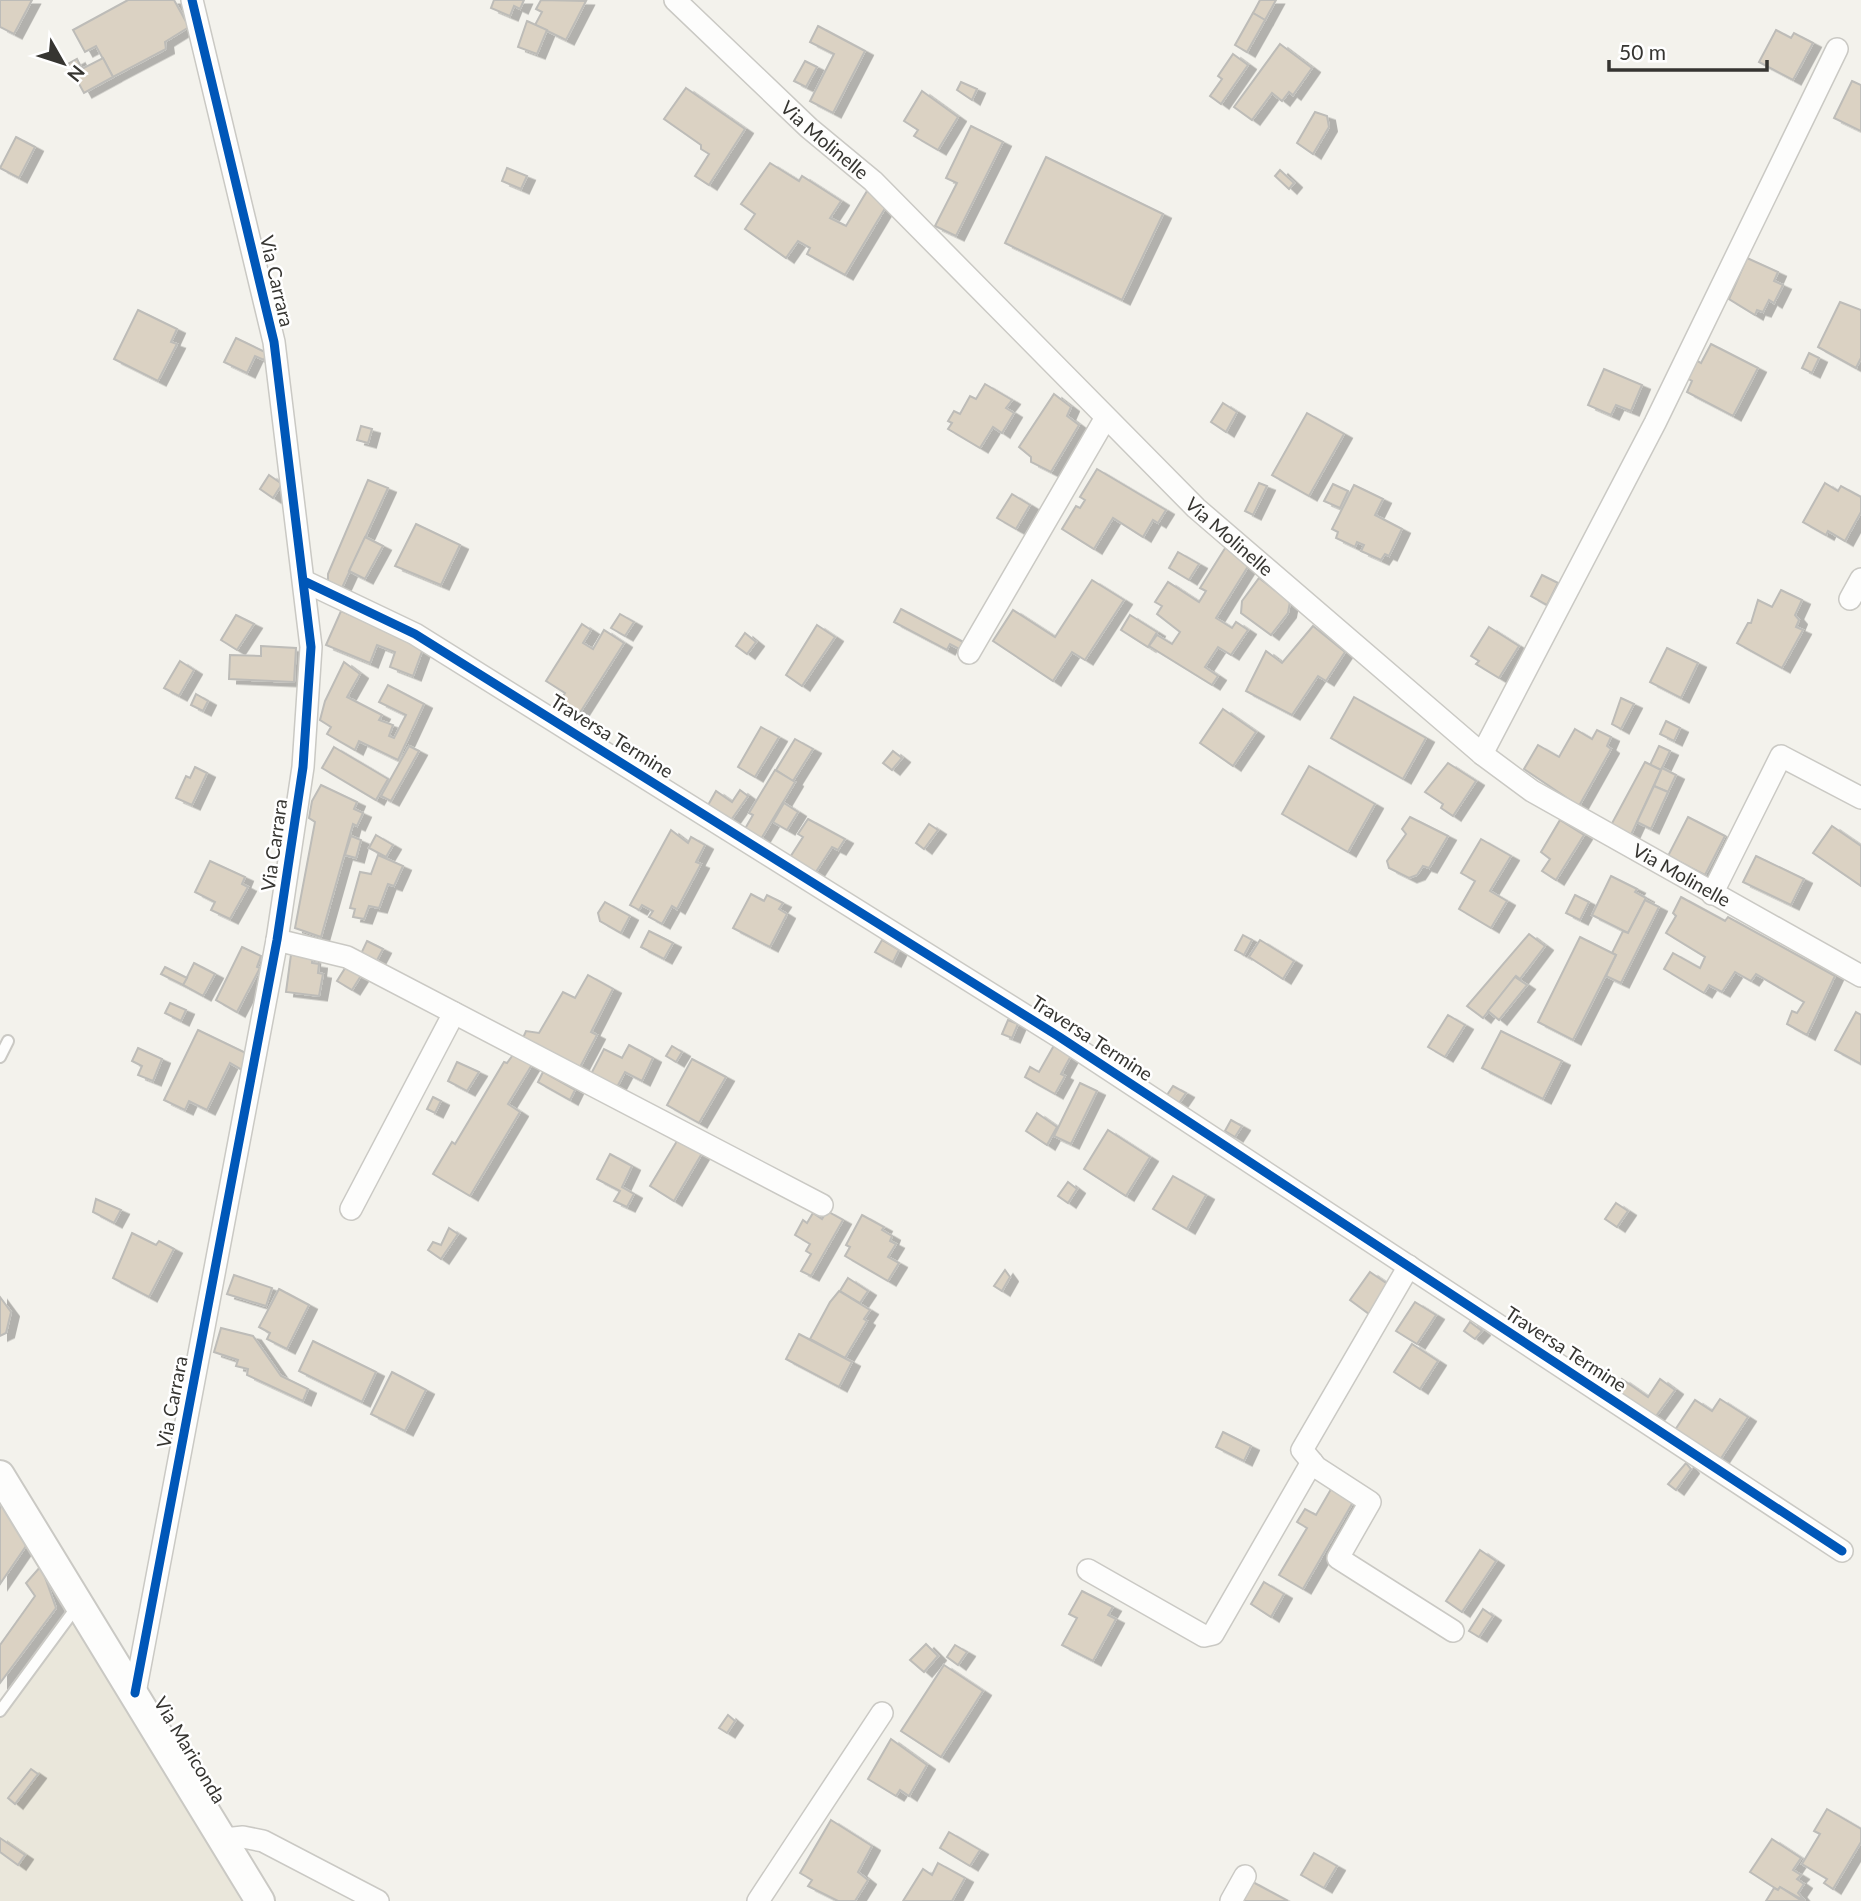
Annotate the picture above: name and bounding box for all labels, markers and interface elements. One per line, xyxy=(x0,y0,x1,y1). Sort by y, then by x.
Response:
north arrow xyxy=(28,28,98,98)
scale bar xyxy=(1609,28,1766,72)
text: 50 m xyxy=(1619,39,1666,64)
text: N xyxy=(63,61,90,87)
street label: Via Molinelle xyxy=(776,95,874,184)
street label: Via Carrara xyxy=(256,233,299,329)
street label: Via Molinelle xyxy=(1181,492,1278,580)
street label: Traversa Termine xyxy=(547,689,678,782)
street label: Via Carrara xyxy=(256,797,291,893)
street label: Via Molinelle xyxy=(1629,838,1735,911)
street label: Traversa Termine xyxy=(1027,990,1157,1085)
street label: Traversa Termine xyxy=(1501,1301,1631,1396)
street label: Via Carrara xyxy=(151,1354,192,1450)
street label: Via Mariconda xyxy=(150,1692,231,1807)

